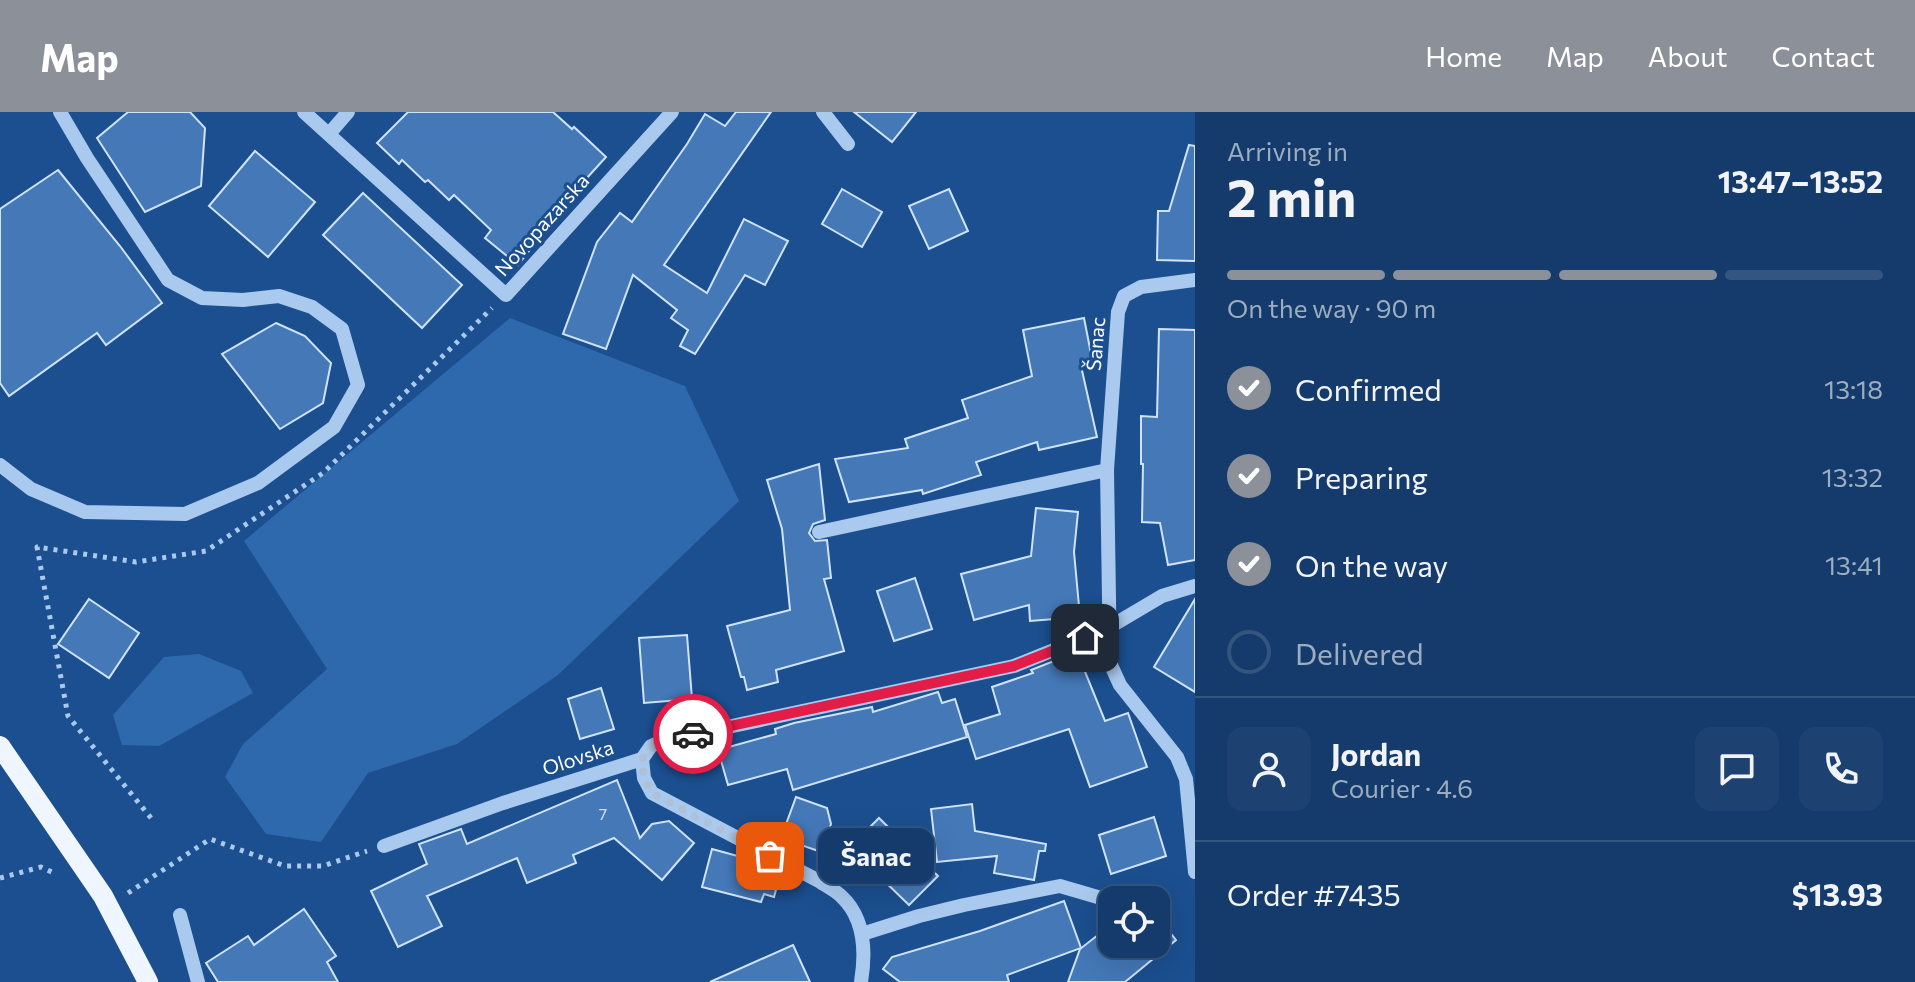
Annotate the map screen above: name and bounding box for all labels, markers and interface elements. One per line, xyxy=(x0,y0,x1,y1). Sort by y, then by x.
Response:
text: Map xyxy=(40,33,119,80)
text: Home xyxy=(1425,39,1502,73)
text: Map xyxy=(1546,39,1604,73)
text: About xyxy=(1648,39,1728,73)
text: Contact xyxy=(1772,39,1875,73)
text: Arriving in xyxy=(1227,135,1348,166)
text: 13:47–13:52 xyxy=(1718,162,1883,199)
text: 2 min xyxy=(1227,164,1356,228)
street label: Novopazarska xyxy=(489,168,593,280)
text: On the way · 90 m xyxy=(1227,292,1436,323)
street label: Šanac xyxy=(1081,316,1109,372)
icon: check xyxy=(1227,366,1271,410)
text: Confirmed xyxy=(1295,370,1442,407)
text: 13:18 xyxy=(1824,373,1883,404)
icon: check xyxy=(1227,454,1271,498)
text: Preparing xyxy=(1295,458,1428,495)
text: 13:32 xyxy=(1822,461,1883,492)
icon: check xyxy=(1227,542,1271,586)
text: On the way xyxy=(1295,546,1448,583)
text: 13:41 xyxy=(1825,549,1883,580)
pin xyxy=(1051,604,1119,672)
icon: home xyxy=(1063,616,1107,660)
text: Delivered xyxy=(1295,634,1424,671)
courier xyxy=(653,694,733,774)
icon: car xyxy=(671,712,715,756)
button: person xyxy=(1227,727,1311,811)
button: chat xyxy=(1695,727,1779,811)
button: phone xyxy=(1799,727,1883,811)
street label: Olovska xyxy=(539,734,616,780)
text: Jordan xyxy=(1331,735,1421,772)
text: Courier · 4.6 xyxy=(1331,772,1473,803)
house number: 7 xyxy=(599,804,607,823)
pin xyxy=(736,822,804,890)
callout: Šanac xyxy=(818,828,934,884)
icon: bag xyxy=(748,834,792,878)
text: Šanac xyxy=(841,840,911,871)
text: Order #7435 xyxy=(1227,875,1401,912)
text: $13.93 xyxy=(1792,875,1883,912)
map controls xyxy=(1098,886,1170,958)
button: locate xyxy=(1098,886,1170,958)

